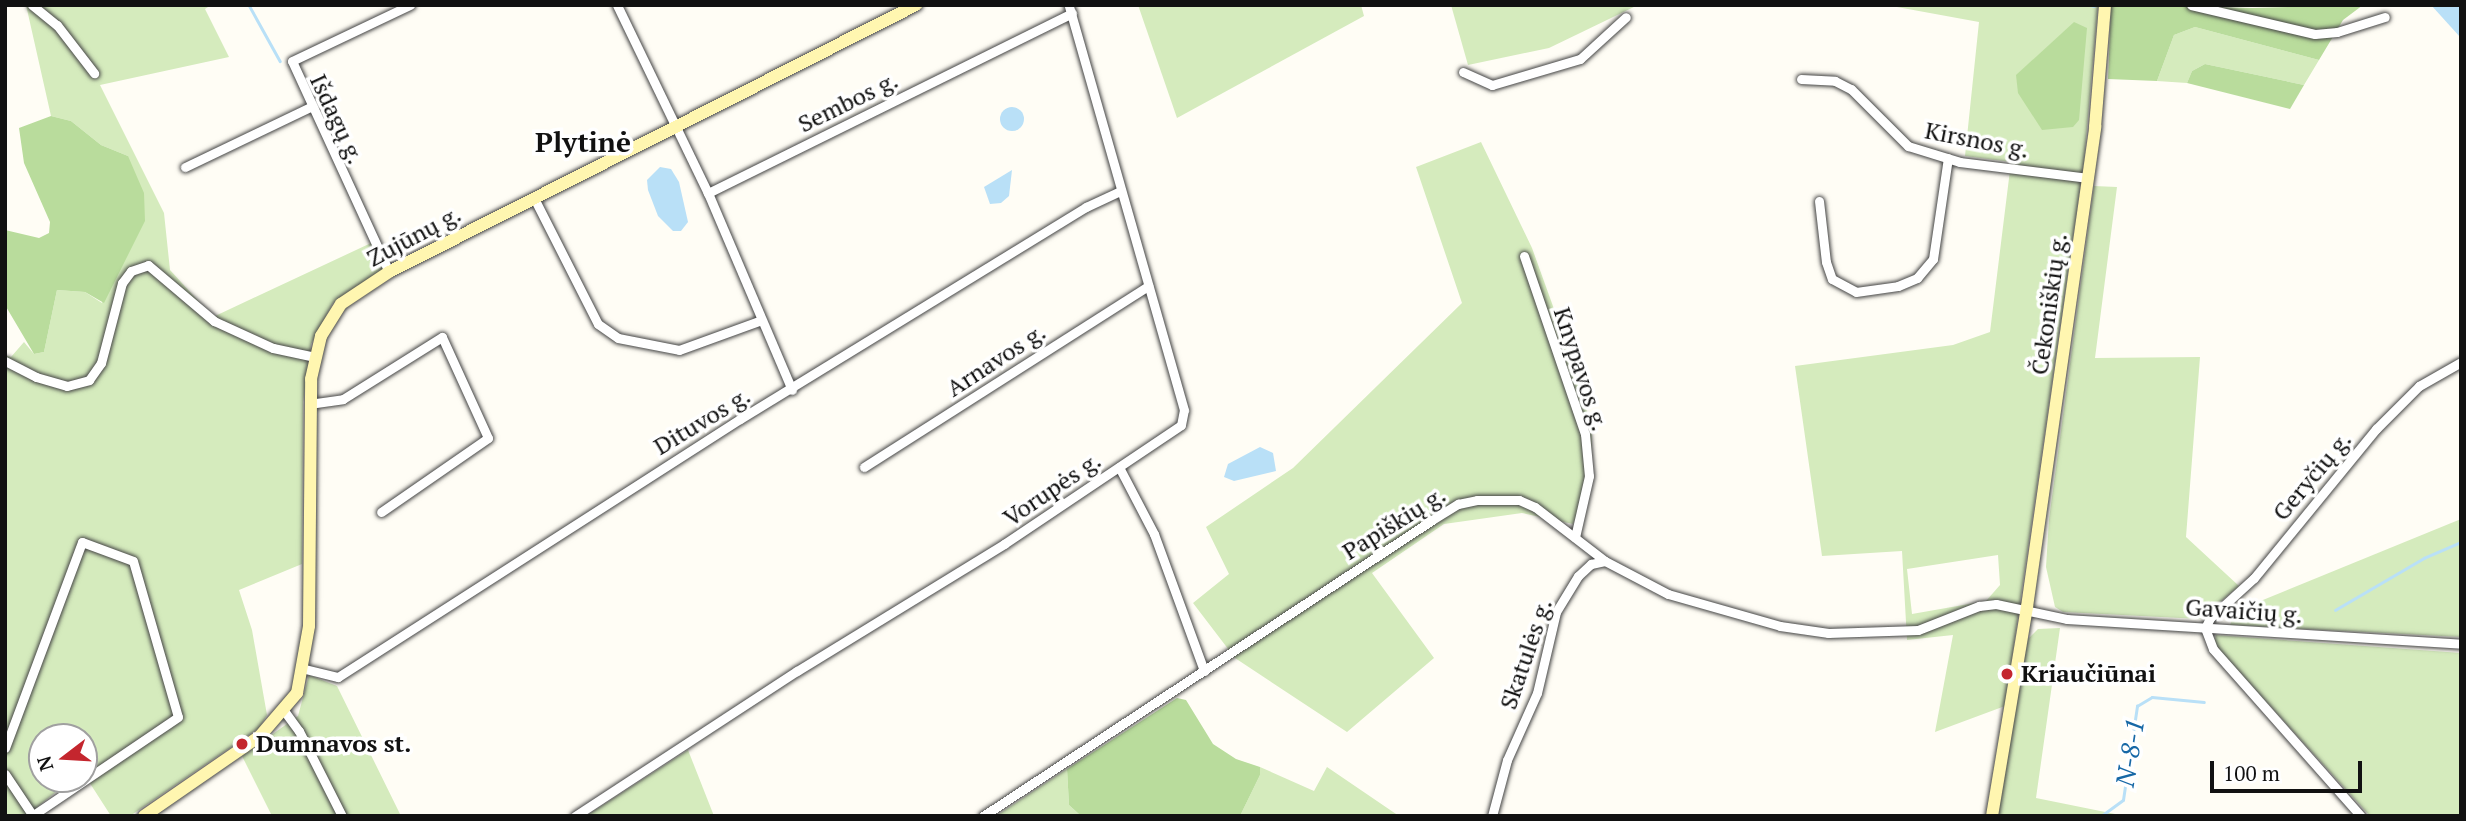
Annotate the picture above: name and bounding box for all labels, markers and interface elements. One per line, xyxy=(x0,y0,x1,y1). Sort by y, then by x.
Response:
street label: Sembos g. xyxy=(793,65,903,139)
street label: Išdagų g. xyxy=(304,69,370,169)
street label: Kirsnos g. xyxy=(1923,116,2031,164)
district label: Plytinė xyxy=(535,125,631,159)
street label: Zujūnų g. xyxy=(362,199,466,273)
street label: Čekoniškių g. xyxy=(2025,231,2073,377)
street label: Knypavos g. xyxy=(1548,304,1614,434)
street label: Arnavos g. xyxy=(941,317,1051,403)
street label: Dituvos g. xyxy=(649,381,755,461)
street label: Geryčių g. xyxy=(2267,426,2357,526)
street label: Vorupės g. xyxy=(998,446,1106,532)
street label: Papiškių g. xyxy=(1337,480,1451,566)
street label: Gavaičių g. xyxy=(2184,593,2304,629)
street label: Skatulės g. xyxy=(1494,595,1558,713)
place label: Kriaučiūnai xyxy=(2021,660,2156,688)
marker: Kriaučiūnai xyxy=(1999,666,2015,682)
water label: N-8-1 xyxy=(2109,717,2151,789)
north arrow xyxy=(28,723,98,793)
place label: Dumnavos st. xyxy=(256,730,411,758)
marker: Dumnavos st. xyxy=(234,736,250,752)
scale bar xyxy=(2214,748,2366,792)
text: N xyxy=(30,753,58,774)
text: 100 m xyxy=(2223,759,2280,787)

